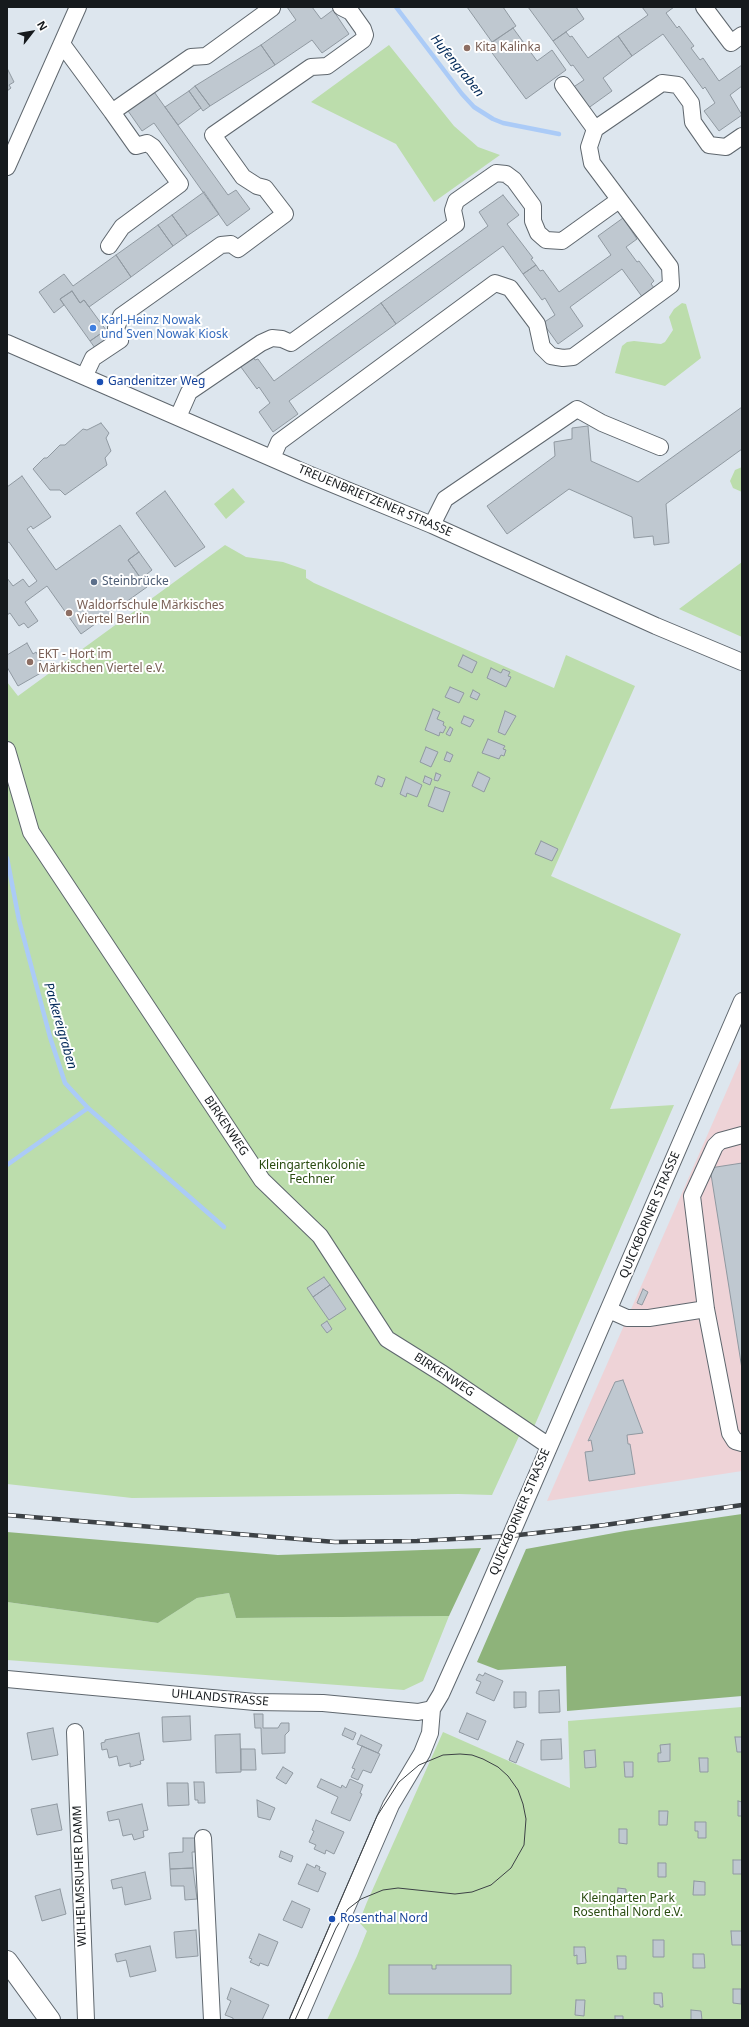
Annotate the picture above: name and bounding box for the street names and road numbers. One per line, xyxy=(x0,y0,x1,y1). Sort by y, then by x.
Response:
street label: TREUENBRIETZENER STRASSE xyxy=(296,462,454,540)
street label: BIRKENWEG xyxy=(201,1093,251,1159)
street label: QUICKBORNER STRASSE xyxy=(617,1149,683,1281)
street label: BIRKENWEG xyxy=(411,1350,477,1400)
street label: QUICKBORNER STRASSE xyxy=(487,1446,553,1578)
street label: UHLANDSTRASSE xyxy=(171,1687,269,1709)
street label: WILHELMSRUHER DAMM xyxy=(70,1805,90,1947)

